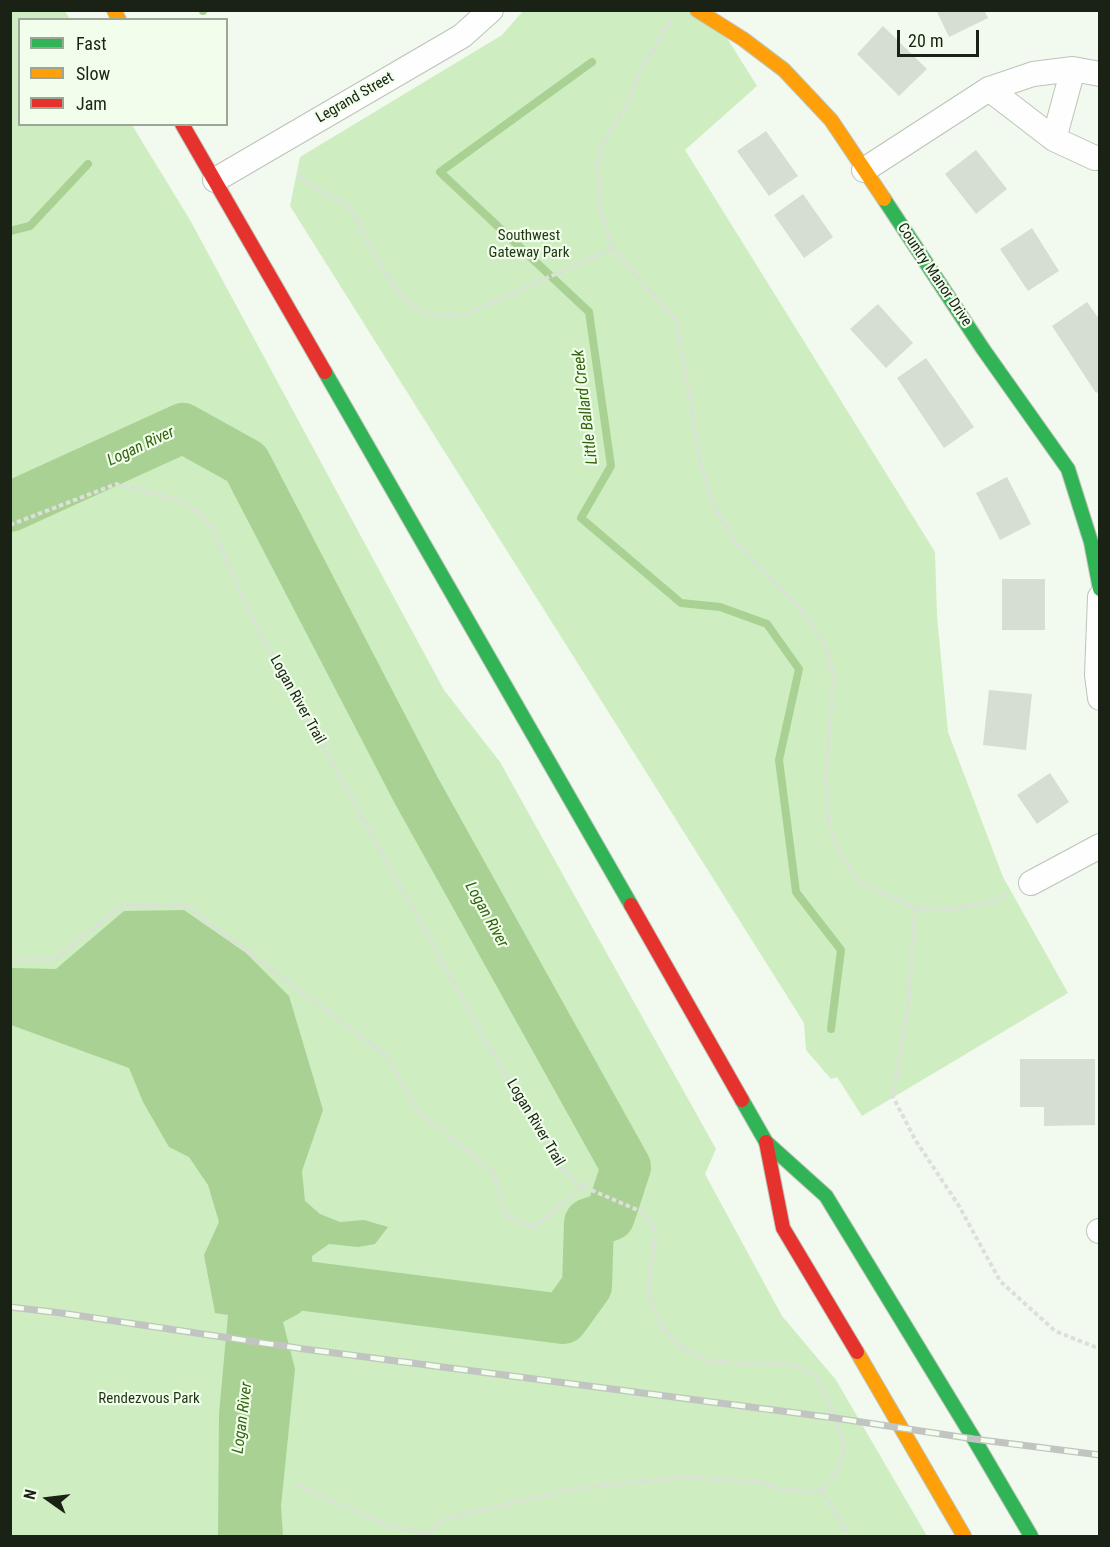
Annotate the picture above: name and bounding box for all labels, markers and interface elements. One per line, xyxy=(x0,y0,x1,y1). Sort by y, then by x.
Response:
legend xyxy=(18,18,228,126)
scale bar xyxy=(900,18,982,56)
text: 20 m xyxy=(908,30,943,51)
text: Fast xyxy=(76,33,107,54)
text: Slow xyxy=(76,63,110,84)
street label: Legrand Street xyxy=(313,69,397,127)
text: Jam xyxy=(76,93,107,114)
street label: Country Manor Drive xyxy=(893,220,975,330)
park label: Southwest Gateway Park xyxy=(489,227,569,262)
water label: Little Ballard Creek xyxy=(569,348,603,466)
water label: Logan River xyxy=(104,423,178,471)
street label: Logan River Trail xyxy=(265,653,329,747)
water label: Logan River xyxy=(460,879,512,951)
street label: Logan River Trail xyxy=(502,1076,568,1170)
water label: Logan River xyxy=(229,1381,257,1455)
park label: Rendezvous Park xyxy=(98,1390,200,1408)
north arrow xyxy=(18,1469,78,1529)
text: N xyxy=(20,1487,40,1502)

